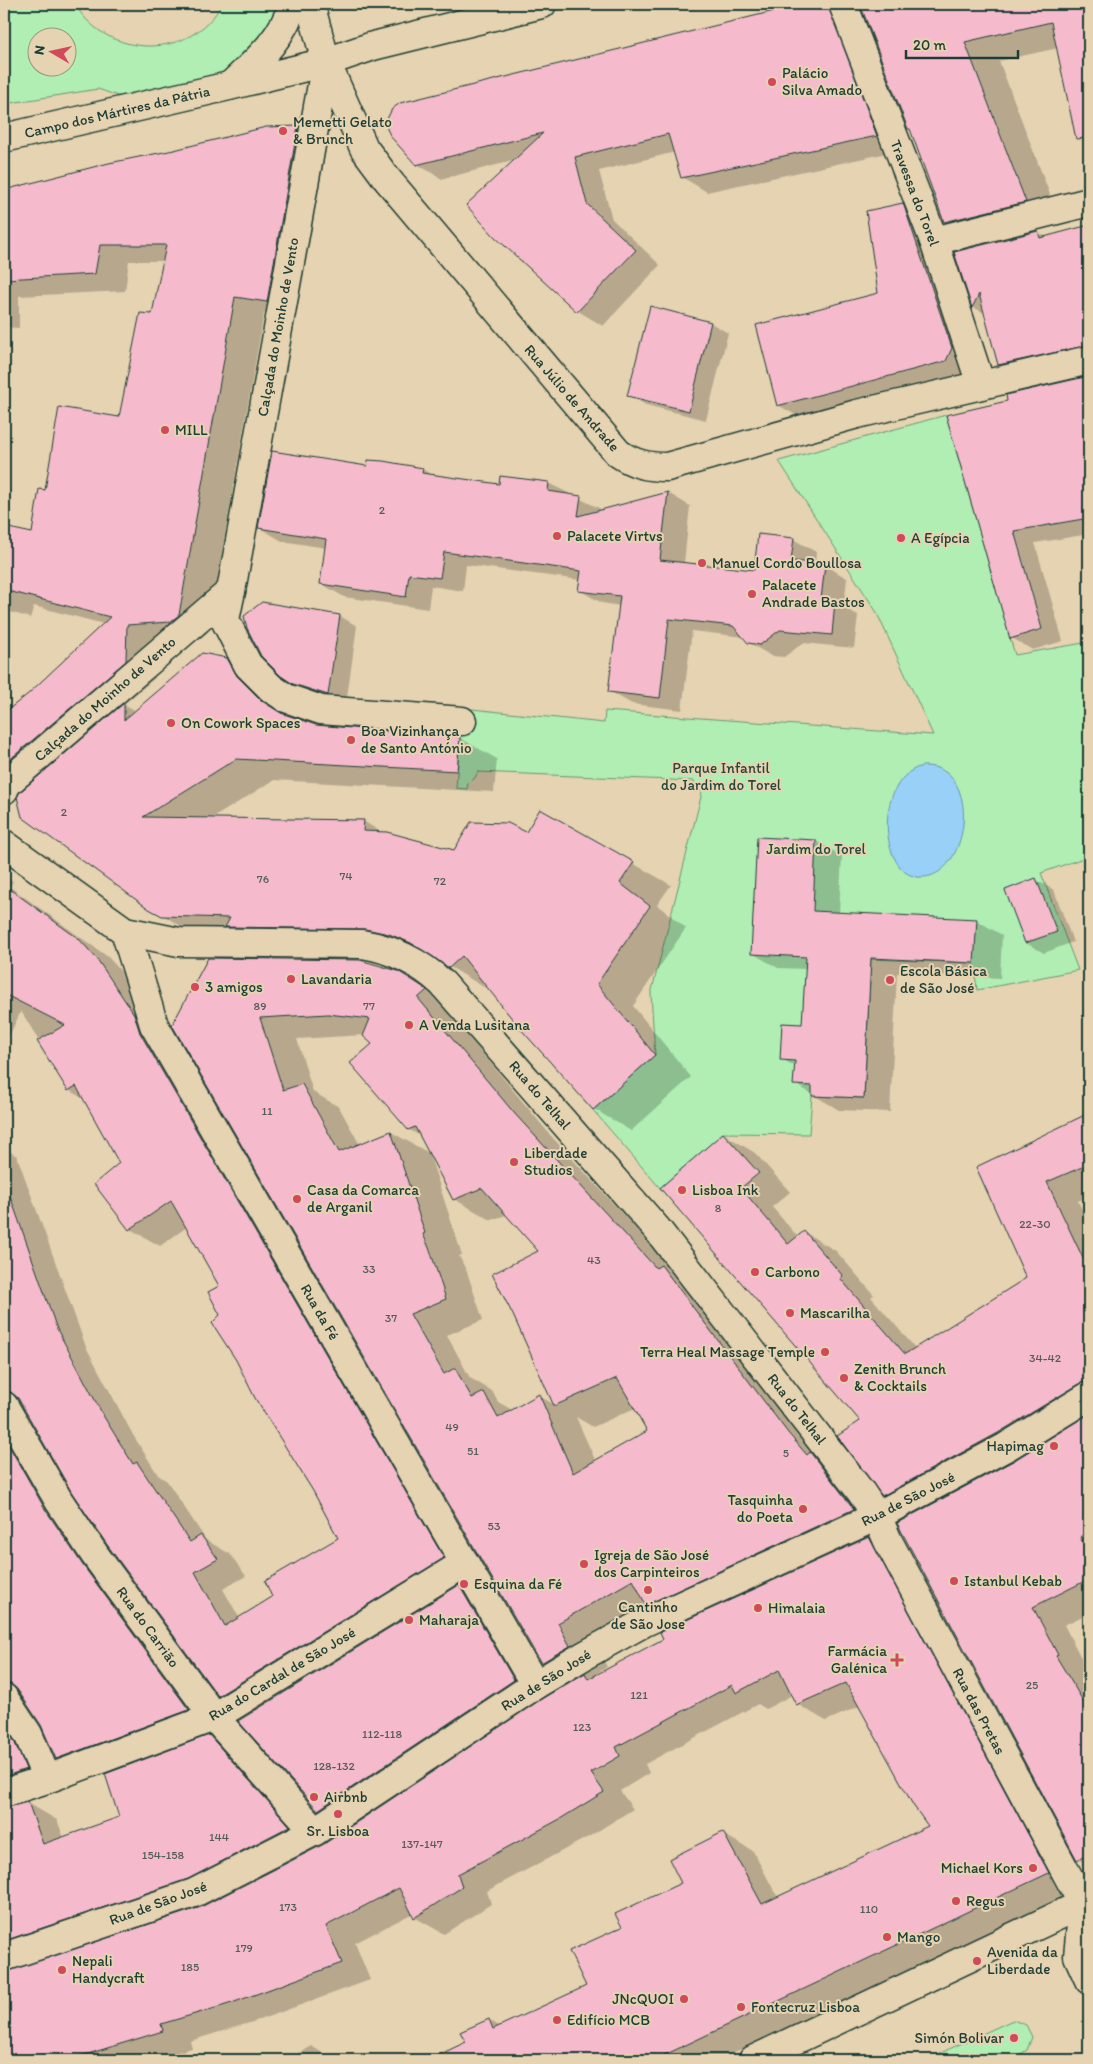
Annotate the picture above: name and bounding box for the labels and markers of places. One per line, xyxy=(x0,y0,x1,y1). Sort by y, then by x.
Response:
place label: Palácio Silva Amado xyxy=(782,64,862,99)
marker: Palácio Silva Amado xyxy=(766,76,778,88)
place label: Memetti Gelato & Brunch xyxy=(293,113,392,148)
marker: Memetti Gelato & Brunch xyxy=(277,125,289,137)
place label: MILL xyxy=(175,421,208,439)
marker: MILL xyxy=(159,424,171,436)
place label: Palacete Virtvs xyxy=(567,527,663,545)
place label: A Egípcia xyxy=(911,529,970,547)
marker: Palacete Virtvs xyxy=(551,530,563,542)
marker: A Egípcia xyxy=(895,532,907,544)
place label: Manuel Cordo Boullosa xyxy=(712,554,862,572)
marker: Manuel Cordo Boullosa xyxy=(696,557,708,569)
place label: Palacete Andrade Bastos xyxy=(762,576,865,611)
marker: Palacete Andrade Bastos xyxy=(746,588,758,600)
place label: On Cowork Spaces xyxy=(181,714,301,732)
marker: On Cowork Spaces xyxy=(165,717,177,729)
place label: Boa Vizinhança de Santo António xyxy=(361,722,472,757)
marker: Boa Vizinhança de Santo António xyxy=(345,734,357,746)
place label: Escola Básica de São José xyxy=(900,962,987,997)
place label: Lavandaria xyxy=(301,970,372,988)
marker: Lavandaria xyxy=(285,973,297,985)
marker: Escola Básica de São José xyxy=(884,974,896,986)
place label: 3 amigos xyxy=(205,978,263,996)
marker: 3 amigos xyxy=(189,981,201,993)
place label: A Venda Lusitana xyxy=(419,1016,530,1034)
marker: A Venda Lusitana xyxy=(403,1019,415,1031)
place label: Liberdade Studios xyxy=(524,1144,587,1179)
marker: Liberdade Studios xyxy=(508,1156,520,1168)
place label: Casa da Comarca de Arganil xyxy=(307,1181,419,1216)
place label: Lisboa Ink xyxy=(692,1181,759,1199)
marker: Lisboa Ink xyxy=(676,1184,688,1196)
marker: Casa da Comarca de Arganil xyxy=(291,1193,303,1205)
place label: Carbono xyxy=(765,1263,820,1281)
marker: Carbono xyxy=(749,1266,761,1278)
place label: Mascarilha xyxy=(800,1304,870,1322)
marker: Mascarilha xyxy=(784,1307,796,1319)
place label: Terra Heal Massage Temple xyxy=(640,1343,815,1361)
marker: Terra Heal Massage Temple xyxy=(819,1346,831,1358)
place label: Zenith Brunch & Cocktails xyxy=(854,1360,946,1395)
marker: Zenith Brunch & Cocktails xyxy=(838,1372,850,1384)
place label: Hapimag xyxy=(986,1437,1044,1455)
marker: Hapimag xyxy=(1048,1440,1060,1452)
place label: Tasquinha do Poeta xyxy=(728,1491,793,1526)
marker: Tasquinha do Poeta xyxy=(797,1503,809,1515)
place label: Igreja de São José dos Carpinteiros xyxy=(594,1546,709,1581)
marker: Igreja de São José dos Carpinteiros xyxy=(578,1558,590,1570)
place label: Istanbul Kebab xyxy=(964,1572,1062,1590)
place label: Esquina da Fé xyxy=(474,1575,562,1593)
marker: Istanbul Kebab xyxy=(948,1575,960,1587)
marker: Esquina da Fé xyxy=(458,1578,470,1590)
marker: Cantinho de São Jose xyxy=(642,1584,654,1596)
place label: Cantinho de São Jose xyxy=(611,1598,685,1633)
place label: Himalaia xyxy=(768,1599,826,1617)
marker: Himalaia xyxy=(752,1602,764,1614)
place label: Maharaja xyxy=(419,1611,479,1629)
marker: Maharaja xyxy=(403,1614,415,1626)
place label: Farmácia Galénica xyxy=(827,1642,887,1677)
marker: Farmácia Galénica xyxy=(891,1654,903,1666)
place label: Airbnb xyxy=(324,1788,368,1806)
marker: Airbnb xyxy=(308,1791,320,1803)
marker: Sr. Lisboa xyxy=(332,1808,344,1820)
place label: Sr. Lisboa xyxy=(307,1822,370,1840)
place label: Michael Kors xyxy=(941,1859,1023,1877)
marker: Michael Kors xyxy=(1027,1862,1039,1874)
place label: Regus xyxy=(966,1892,1005,1910)
marker: Regus xyxy=(950,1895,962,1907)
place label: Mango xyxy=(897,1928,940,1946)
marker: Mango xyxy=(881,1931,893,1943)
place label: Avenida da Liberdade xyxy=(987,1943,1058,1978)
place label: Nepali Handycraft xyxy=(72,1952,145,1987)
marker: Avenida da Liberdade xyxy=(971,1955,983,1967)
marker: Nepali Handycraft xyxy=(56,1964,68,1976)
place label: JNcQUOI xyxy=(612,1990,674,2008)
marker: JNcQUOI xyxy=(678,1993,690,2005)
place label: Fontecruz Lisboa xyxy=(751,1998,860,2016)
marker: Fontecruz Lisboa xyxy=(735,2001,747,2013)
place label: Edifício MCB xyxy=(567,2011,650,2029)
marker: Edifício MCB xyxy=(551,2014,563,2026)
place label: Simón Bolivar xyxy=(915,2029,1004,2047)
marker: Simón Bolivar xyxy=(1008,2032,1020,2044)

